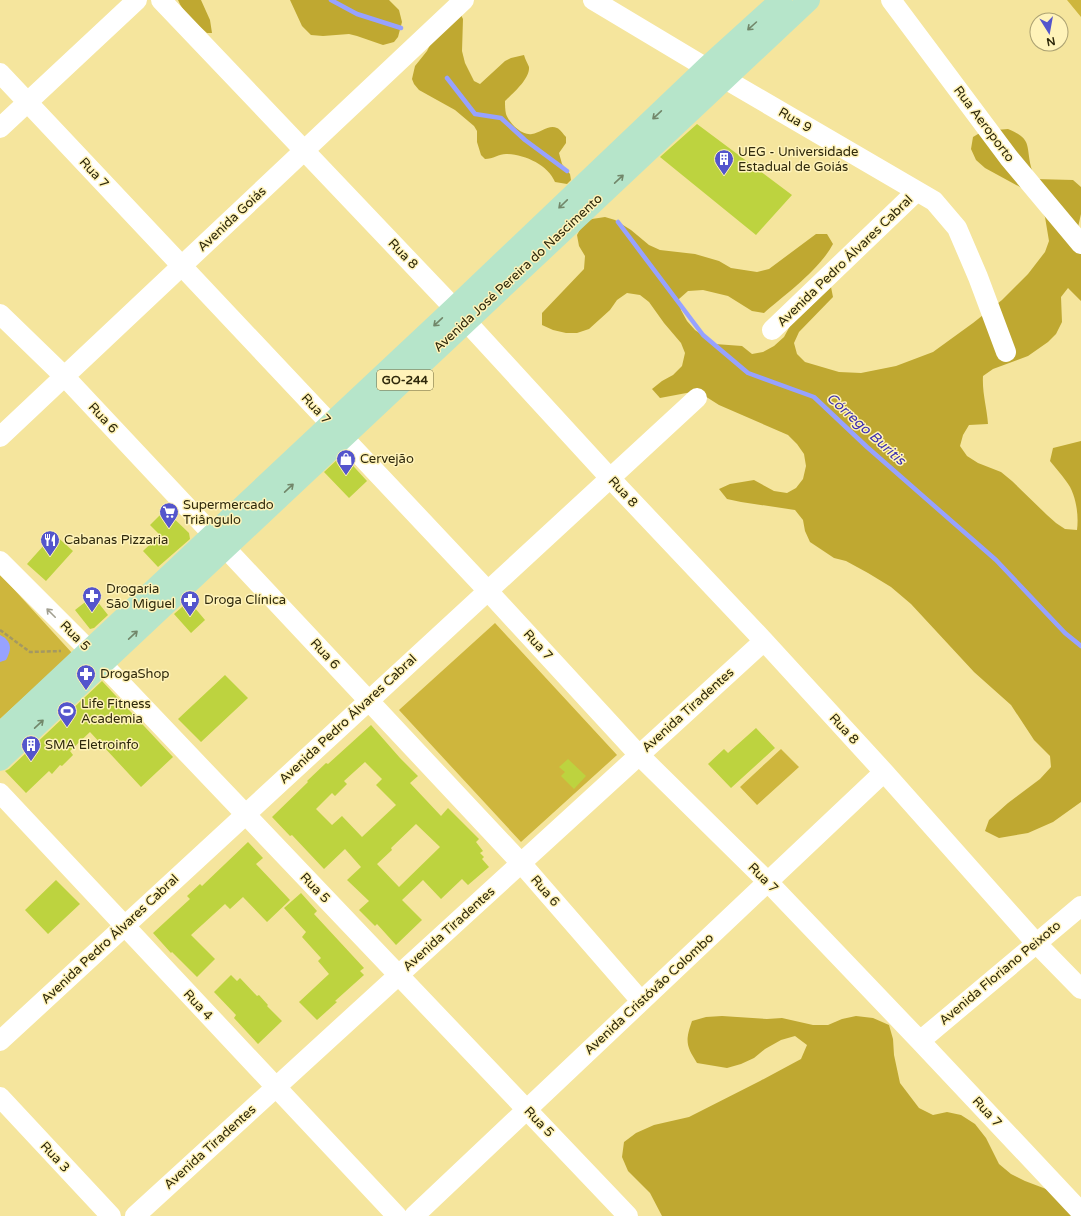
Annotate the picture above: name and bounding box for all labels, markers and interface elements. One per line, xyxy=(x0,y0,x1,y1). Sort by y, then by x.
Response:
north arrow xyxy=(1029,12,1069,52)
one-way arrow xyxy=(747,21,757,31)
text: N xyxy=(1045,34,1056,49)
street label: Rua Aeroporto xyxy=(950,83,1018,165)
street label: Rua 9 xyxy=(775,104,815,136)
one-way arrow xyxy=(652,110,662,119)
place label: UEG - Universidade Estadual de Goiás xyxy=(738,144,858,175)
building icon: UEG - Universidade Estadual de Goiás xyxy=(713,148,735,176)
street label: Rua 7 xyxy=(76,154,112,192)
one-way arrow xyxy=(614,174,624,184)
street label: Avenida Goiás xyxy=(194,183,270,255)
street label: Avenida José Pereira do Nascimento xyxy=(430,190,606,356)
street label: Avenida Pedro Álvares Cabral xyxy=(774,192,916,330)
one-way arrow xyxy=(558,199,568,209)
street label: Rua 8 xyxy=(385,235,421,273)
one-way arrow xyxy=(433,318,443,327)
road number: GO-244 xyxy=(377,370,433,390)
water label: Córrego Buritis xyxy=(823,389,910,470)
street label: Rua 7 xyxy=(298,390,334,428)
street label: Rua 6 xyxy=(85,399,121,437)
shop icon: Cervejão xyxy=(335,448,357,476)
place label: Cervejão xyxy=(360,451,414,467)
street label: Rua 8 xyxy=(605,473,641,511)
one-way arrow xyxy=(284,484,294,493)
place label: Supermercado Triângulo xyxy=(183,497,274,528)
supermarket icon: Supermercado Triângulo xyxy=(158,501,180,529)
restaurant icon: Cabanas Pizzaria xyxy=(39,529,61,557)
place label: Cabanas Pizzaria xyxy=(64,532,168,548)
place label: Drogaria São Miguel xyxy=(106,581,175,612)
pharmacy icon: Drogaria São Miguel xyxy=(81,585,103,613)
pharmacy icon: Droga Clínica xyxy=(179,589,201,617)
place label: Droga Clínica xyxy=(204,592,286,608)
one-way arrow xyxy=(47,608,56,618)
street label: Rua 5 xyxy=(57,618,93,654)
street label: Rua 7 xyxy=(520,626,556,664)
one-way arrow xyxy=(128,631,138,640)
street label: Rua 6 xyxy=(307,635,343,673)
street label: Avenida Pedro Álvares Cabral xyxy=(276,651,420,787)
pharmacy icon: DrogaShop xyxy=(75,663,97,691)
street label: Avenida Tiradentes xyxy=(639,664,737,756)
place label: DrogaShop xyxy=(100,666,170,682)
place label: Life Fitness Academia xyxy=(81,696,151,727)
sports icon: Life Fitness Academia xyxy=(56,700,78,728)
street label: Rua 8 xyxy=(826,710,862,748)
one-way arrow xyxy=(34,719,44,729)
building icon: SMA Eletroinfo xyxy=(20,734,42,762)
place label: SMA Eletroinfo xyxy=(45,737,139,753)
street label: Rua 7 xyxy=(745,860,781,896)
street label: Rua 5 xyxy=(297,869,333,907)
street label: Avenida Pedro Álvares Cabral xyxy=(38,871,182,1007)
street label: Rua 6 xyxy=(527,872,563,910)
street label: Avenida Tiradentes xyxy=(400,883,498,975)
street label: Avenida Floriano Peixoto xyxy=(936,917,1064,1029)
street label: Avenida Cristóvão Colombo xyxy=(581,930,717,1058)
street label: Rua 4 xyxy=(180,986,216,1024)
street label: Rua 7 xyxy=(969,1093,1005,1131)
street label: Avenida Tiradentes xyxy=(161,1101,259,1193)
street label: Rua 5 xyxy=(521,1103,557,1141)
street label: Rua 3 xyxy=(37,1138,73,1176)

